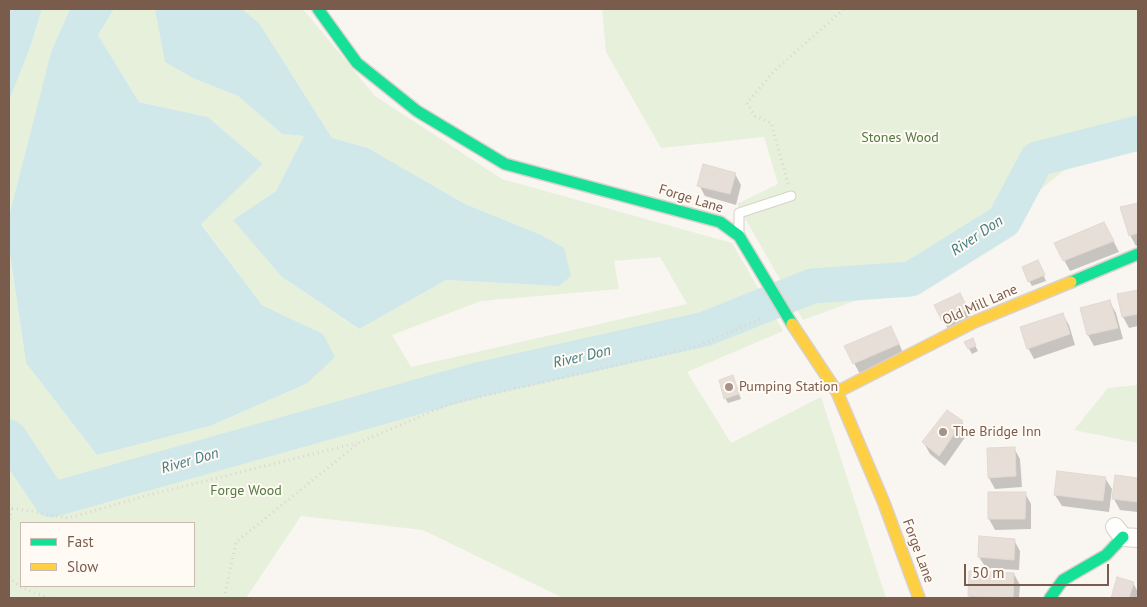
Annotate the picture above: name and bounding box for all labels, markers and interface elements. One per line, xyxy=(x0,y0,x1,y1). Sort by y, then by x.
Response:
park label: Stones Wood xyxy=(861,130,939,146)
street label: Forge Lane xyxy=(657,181,725,217)
water label: River Don xyxy=(947,212,1007,260)
street label: Old Mill Lane xyxy=(940,281,1020,329)
water label: River Don xyxy=(551,342,613,372)
place label: Pumping Station xyxy=(739,379,838,395)
marker: Pumping Station xyxy=(723,381,735,393)
place label: The Bridge Inn xyxy=(953,424,1041,440)
marker: The Bridge Inn xyxy=(937,426,949,438)
water label: River Don xyxy=(159,444,221,478)
park label: Forge Wood xyxy=(210,483,282,499)
street label: Forge Lane xyxy=(899,517,937,585)
legend xyxy=(20,522,195,587)
text: Fast xyxy=(67,532,94,551)
scale bar xyxy=(967,554,1112,586)
text: Slow xyxy=(67,557,98,576)
text: 50 m xyxy=(972,563,1005,582)

